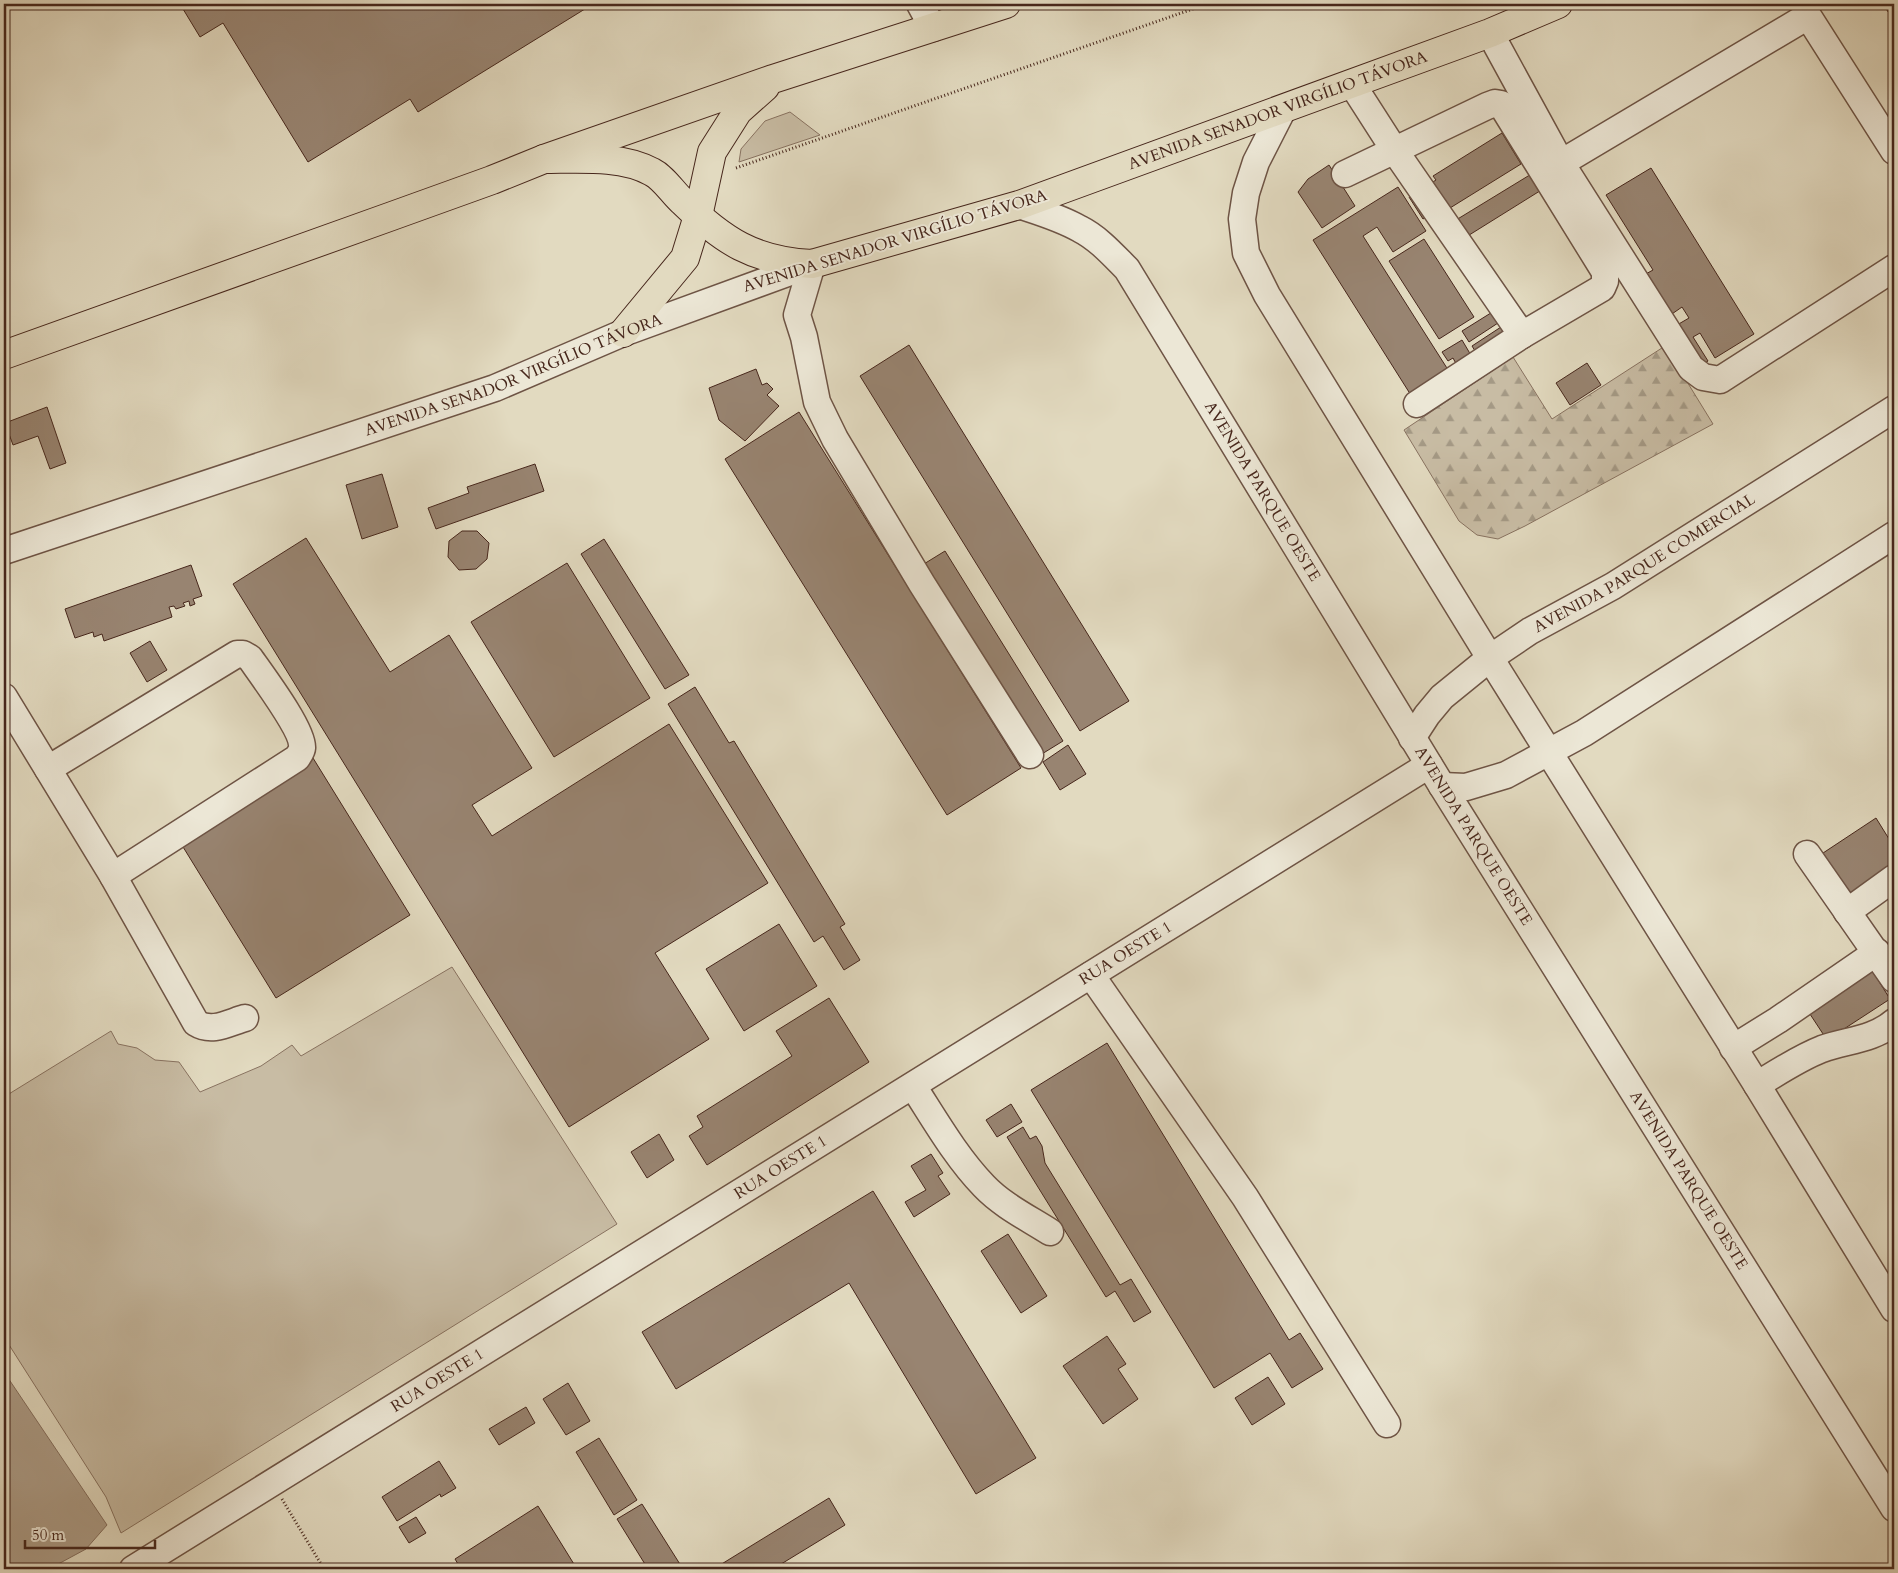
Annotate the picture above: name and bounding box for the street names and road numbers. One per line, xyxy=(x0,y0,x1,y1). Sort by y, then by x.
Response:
street label: AVENIDA SENADOR VIRGÍLIO TÁVORA xyxy=(1125,46,1431,175)
street label: AVENIDA SENADOR VIRGÍLIO TÁVORA xyxy=(740,184,1050,298)
street label: AVENIDA SENADOR VIRGÍLIO TÁVORA xyxy=(362,308,666,442)
street label: AVENIDA PARQUE OESTE xyxy=(1199,397,1326,586)
street label: AVENIDA PARQUE COMERCIAL xyxy=(1530,488,1760,638)
street label: AVENIDA PARQUE OESTE xyxy=(1409,742,1538,930)
street label: RUA OESTE 1 xyxy=(1075,916,1176,990)
street label: AVENIDA PARQUE OESTE xyxy=(1624,1086,1753,1274)
street label: RUA OESTE 1 xyxy=(730,1130,831,1204)
street label: RUA OESTE 1 xyxy=(387,1343,488,1417)

